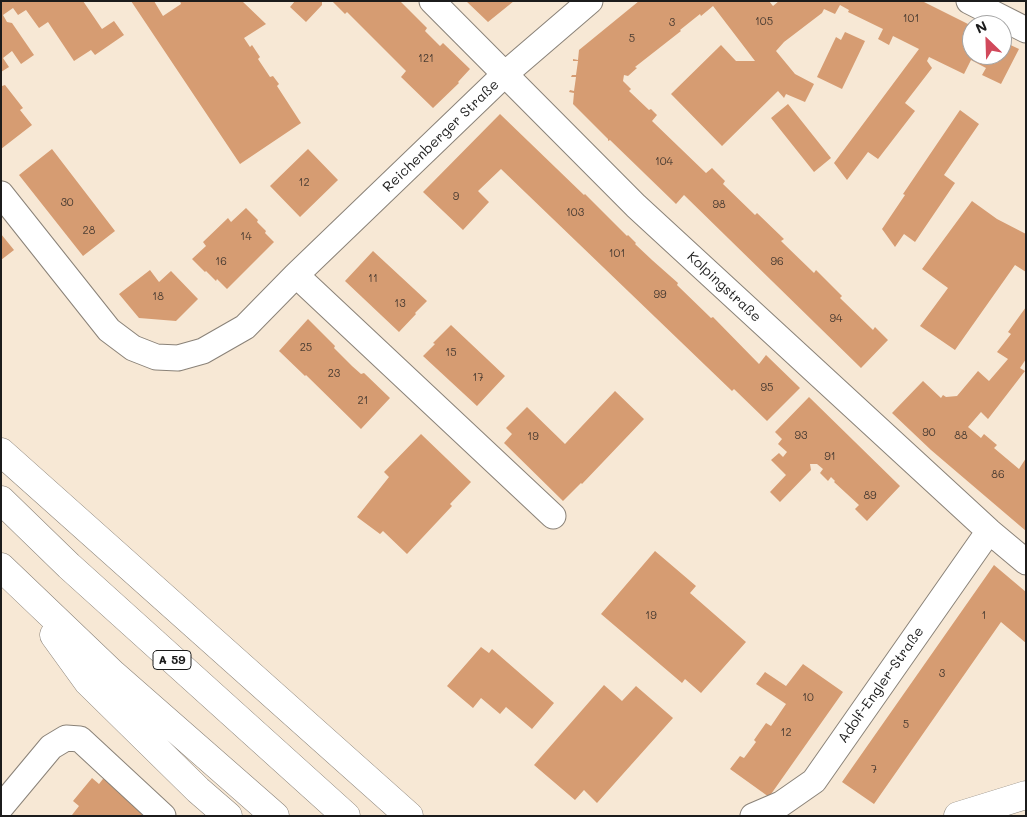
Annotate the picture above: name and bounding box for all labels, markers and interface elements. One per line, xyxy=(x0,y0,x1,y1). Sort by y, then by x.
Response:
house number: 101 xyxy=(903,12,919,26)
house number: 105 xyxy=(755,15,773,29)
north arrow xyxy=(962,15,1012,65)
house number: 3 xyxy=(669,16,675,30)
text: N xyxy=(972,16,990,38)
house number: 5 xyxy=(629,32,635,46)
house number: 121 xyxy=(418,52,434,66)
street label: Reichenberger Straße xyxy=(380,76,502,196)
house number: 104 xyxy=(655,155,673,169)
house number: 12 xyxy=(298,176,310,190)
house number: 9 xyxy=(453,190,459,204)
house number: 30 xyxy=(60,196,74,210)
house number: 98 xyxy=(712,198,726,212)
house number: 103 xyxy=(566,206,584,220)
house number: 28 xyxy=(83,224,95,238)
house number: 14 xyxy=(240,230,252,244)
house number: 101 xyxy=(609,247,625,261)
street label: Kolpingstraße xyxy=(683,248,765,326)
house number: 16 xyxy=(215,255,227,269)
house number: 96 xyxy=(770,255,784,269)
house number: 11 xyxy=(368,272,378,286)
house number: 99 xyxy=(653,288,667,302)
house number: 18 xyxy=(152,290,164,304)
house number: 13 xyxy=(394,297,406,311)
house number: 94 xyxy=(830,312,842,326)
house number: 25 xyxy=(300,341,312,355)
house number: 15 xyxy=(445,346,457,360)
house number: 23 xyxy=(328,367,340,381)
house number: 17 xyxy=(472,371,484,385)
house number: 95 xyxy=(761,381,773,395)
house number: 21 xyxy=(357,394,369,408)
house number: 90 xyxy=(922,426,936,440)
house number: 93 xyxy=(795,429,807,443)
house number: 88 xyxy=(954,429,968,443)
house number: 19 xyxy=(527,430,539,444)
house number: 91 xyxy=(824,450,836,464)
house number: 86 xyxy=(991,468,1005,482)
house number: 89 xyxy=(863,489,877,503)
house number: 19 xyxy=(645,609,657,623)
house number: 1 xyxy=(982,609,986,623)
street label: Adolf-Engler-Straße xyxy=(835,624,927,746)
road number: A 59 xyxy=(153,650,191,670)
house number: 3 xyxy=(939,667,945,681)
house number: 10 xyxy=(802,691,814,705)
house number: 5 xyxy=(903,718,909,732)
house number: 12 xyxy=(780,726,792,740)
house number: 7 xyxy=(871,763,877,777)

